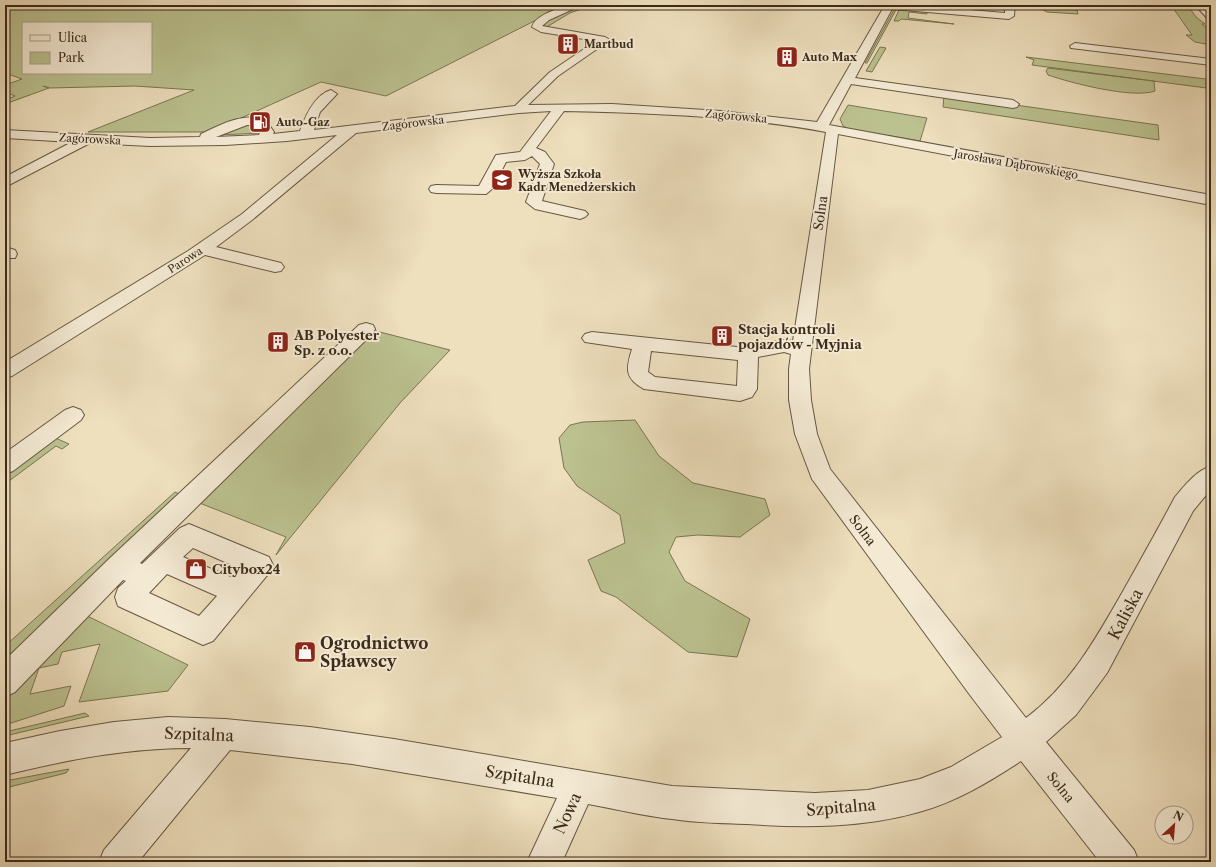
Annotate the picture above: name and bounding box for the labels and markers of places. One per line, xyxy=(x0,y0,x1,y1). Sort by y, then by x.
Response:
building icon: Martbud xyxy=(555,31,581,57)
place label: Martbud xyxy=(584,37,634,51)
building icon: Auto Max xyxy=(774,44,800,70)
place label: Auto Max xyxy=(801,50,858,64)
fuel station icon: Auto-Gaz xyxy=(247,109,273,135)
place label: Auto-Gaz xyxy=(275,115,330,129)
school or university icon: Wyższa Szkoła Kadr Menedżerskich xyxy=(489,167,515,193)
place label: Wyższa Szkoła Kadr Menedżerskich xyxy=(517,167,636,194)
place label: Stacja kontroli pojazdów - Myjnia xyxy=(738,321,862,352)
building icon: Stacja kontroli pojazdów - Myjnia xyxy=(709,323,735,349)
place label: AB Polyester Sp. z o.o. xyxy=(293,327,380,358)
building icon: AB Polyester Sp. z o.o. xyxy=(265,329,291,355)
shop icon: Citybox24 xyxy=(183,556,209,582)
place label: Citybox24 xyxy=(212,561,281,577)
place label: Ogrodnictwo Spławscy xyxy=(320,633,428,671)
shop icon: Ogrodnictwo Spławscy xyxy=(292,639,318,665)

